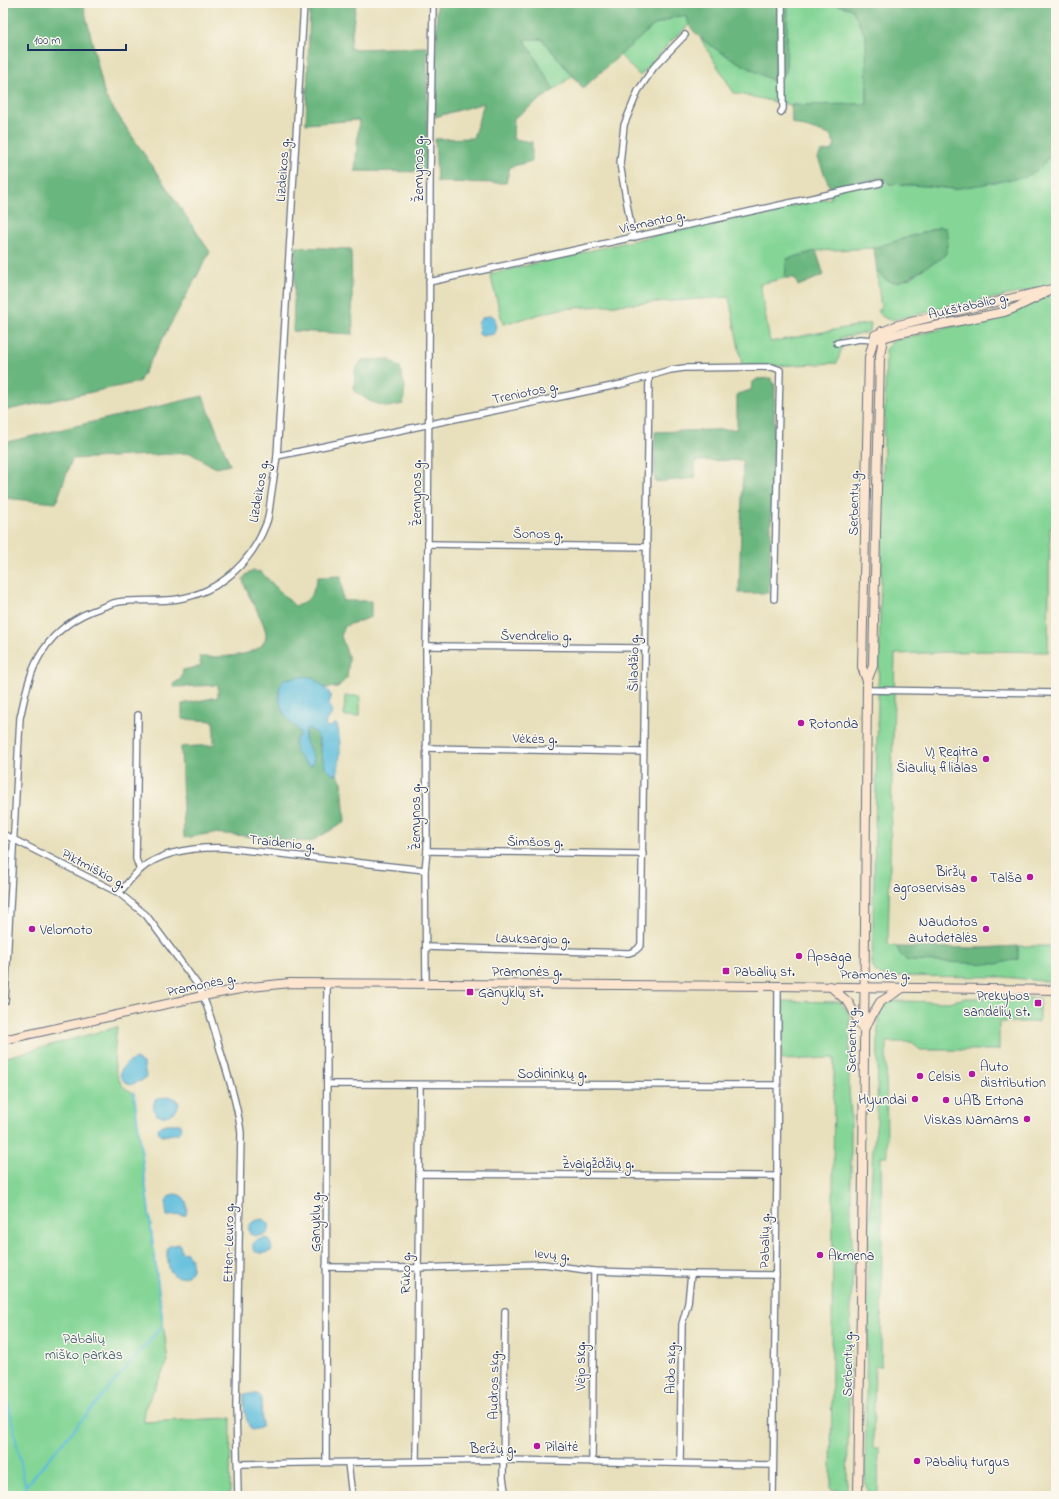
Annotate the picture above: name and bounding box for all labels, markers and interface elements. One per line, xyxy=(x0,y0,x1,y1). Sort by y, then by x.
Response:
scale bar xyxy=(28,26,126,52)
text: 100 m xyxy=(34,32,61,50)
street label: Žemynos g. xyxy=(409,135,431,202)
street label: Lizdeikos g. xyxy=(271,138,297,203)
street label: Vismanto g. xyxy=(616,205,688,241)
street label: Aukštabalio g. xyxy=(926,287,1011,327)
street label: Treniotos g. xyxy=(490,376,561,412)
street label: Lizdeikos g. xyxy=(244,458,276,524)
street label: Žemynos g. xyxy=(407,459,429,526)
street label: Serbentų g. xyxy=(843,470,867,536)
street label: Šonos g. xyxy=(513,524,563,546)
street label: Švendrelio g. xyxy=(500,625,572,649)
street label: Šiladžio g. xyxy=(623,634,647,692)
place label: Rotonda xyxy=(809,714,858,735)
marker: Rotonda xyxy=(796,718,806,728)
street label: Vėkės g. xyxy=(511,729,558,751)
place label: VĮ Regitra Šiaulių filialas xyxy=(896,742,978,779)
marker: VĮ Regitra Šiaulių filialas xyxy=(981,754,991,764)
street label: Žemynos g. xyxy=(406,783,428,850)
street label: Traidenio g. xyxy=(248,830,316,858)
street label: Šimšos g. xyxy=(506,832,564,854)
street label: Piktmiškio g. xyxy=(57,844,129,896)
place label: Biržų agroservisas xyxy=(893,862,966,900)
place label: Talša xyxy=(989,868,1022,889)
marker: Talša xyxy=(1025,872,1035,882)
marker: Biržų agroservisas xyxy=(969,874,979,884)
place label: Naudotos autodetalės xyxy=(908,912,978,949)
place label: Velomoto xyxy=(39,920,93,941)
marker: Velomoto xyxy=(27,924,37,934)
marker: Naudotos autodetalės xyxy=(981,924,991,934)
street label: Lauksargio g. xyxy=(495,928,571,952)
place label: Apsaga xyxy=(807,947,852,969)
marker: Apsaga xyxy=(794,951,804,961)
street label: Pramonės g. xyxy=(492,962,562,984)
place label: Pabalių st. xyxy=(734,962,795,983)
street label: Pramonės g. xyxy=(840,964,910,988)
marker: Pabalių st. xyxy=(721,966,731,976)
street label: Pramonės g. xyxy=(165,968,238,1004)
place label: Ganyklų st. xyxy=(478,983,544,1005)
place label: Prekybos sandėlių st. xyxy=(963,986,1030,1023)
marker: Ganyklų st. xyxy=(465,987,475,997)
marker: Prekybos sandėlių st. xyxy=(1033,998,1043,1008)
street label: Serbentų g. xyxy=(841,1007,865,1073)
place label: Auto distribution xyxy=(980,1057,1046,1094)
street label: Sodininkų g. xyxy=(517,1064,587,1086)
place label: Celsis xyxy=(928,1067,961,1088)
marker: Auto distribution xyxy=(967,1069,977,1079)
marker: Celsis xyxy=(915,1071,925,1081)
place label: Hyundai xyxy=(858,1090,907,1112)
place label: UAB Ertona xyxy=(954,1091,1024,1112)
marker: Hyundai xyxy=(910,1094,920,1104)
marker: UAB Ertona xyxy=(941,1095,951,1105)
place label: Viskas Namams xyxy=(923,1110,1019,1131)
marker: Viskas Namams xyxy=(1022,1114,1032,1124)
street label: Žvaigždžių g. xyxy=(562,1154,634,1176)
street label: Ganyklų g. xyxy=(306,1192,328,1252)
street label: Etten-Leuro g. xyxy=(218,1203,242,1283)
street label: Pabalių g. xyxy=(755,1213,777,1269)
street label: Ievų g. xyxy=(533,1243,571,1269)
place label: Akmena xyxy=(828,1246,874,1267)
marker: Akmena xyxy=(815,1250,825,1260)
street label: Rūko g. xyxy=(396,1252,418,1294)
park label: Pabalių miško parkas xyxy=(45,1329,123,1366)
street label: Serbentų g. xyxy=(837,1331,861,1397)
street label: Vėjo skg. xyxy=(571,1341,593,1391)
street label: Aido skg. xyxy=(661,1342,683,1394)
street label: Audros skg. xyxy=(483,1350,507,1420)
place label: Pilaitė xyxy=(545,1437,579,1458)
street label: Beržų g. xyxy=(469,1439,516,1461)
marker: Pilaitė xyxy=(532,1441,542,1451)
place label: Pabalių turgus xyxy=(925,1452,1010,1474)
marker: Pabalių turgus xyxy=(912,1456,922,1466)

